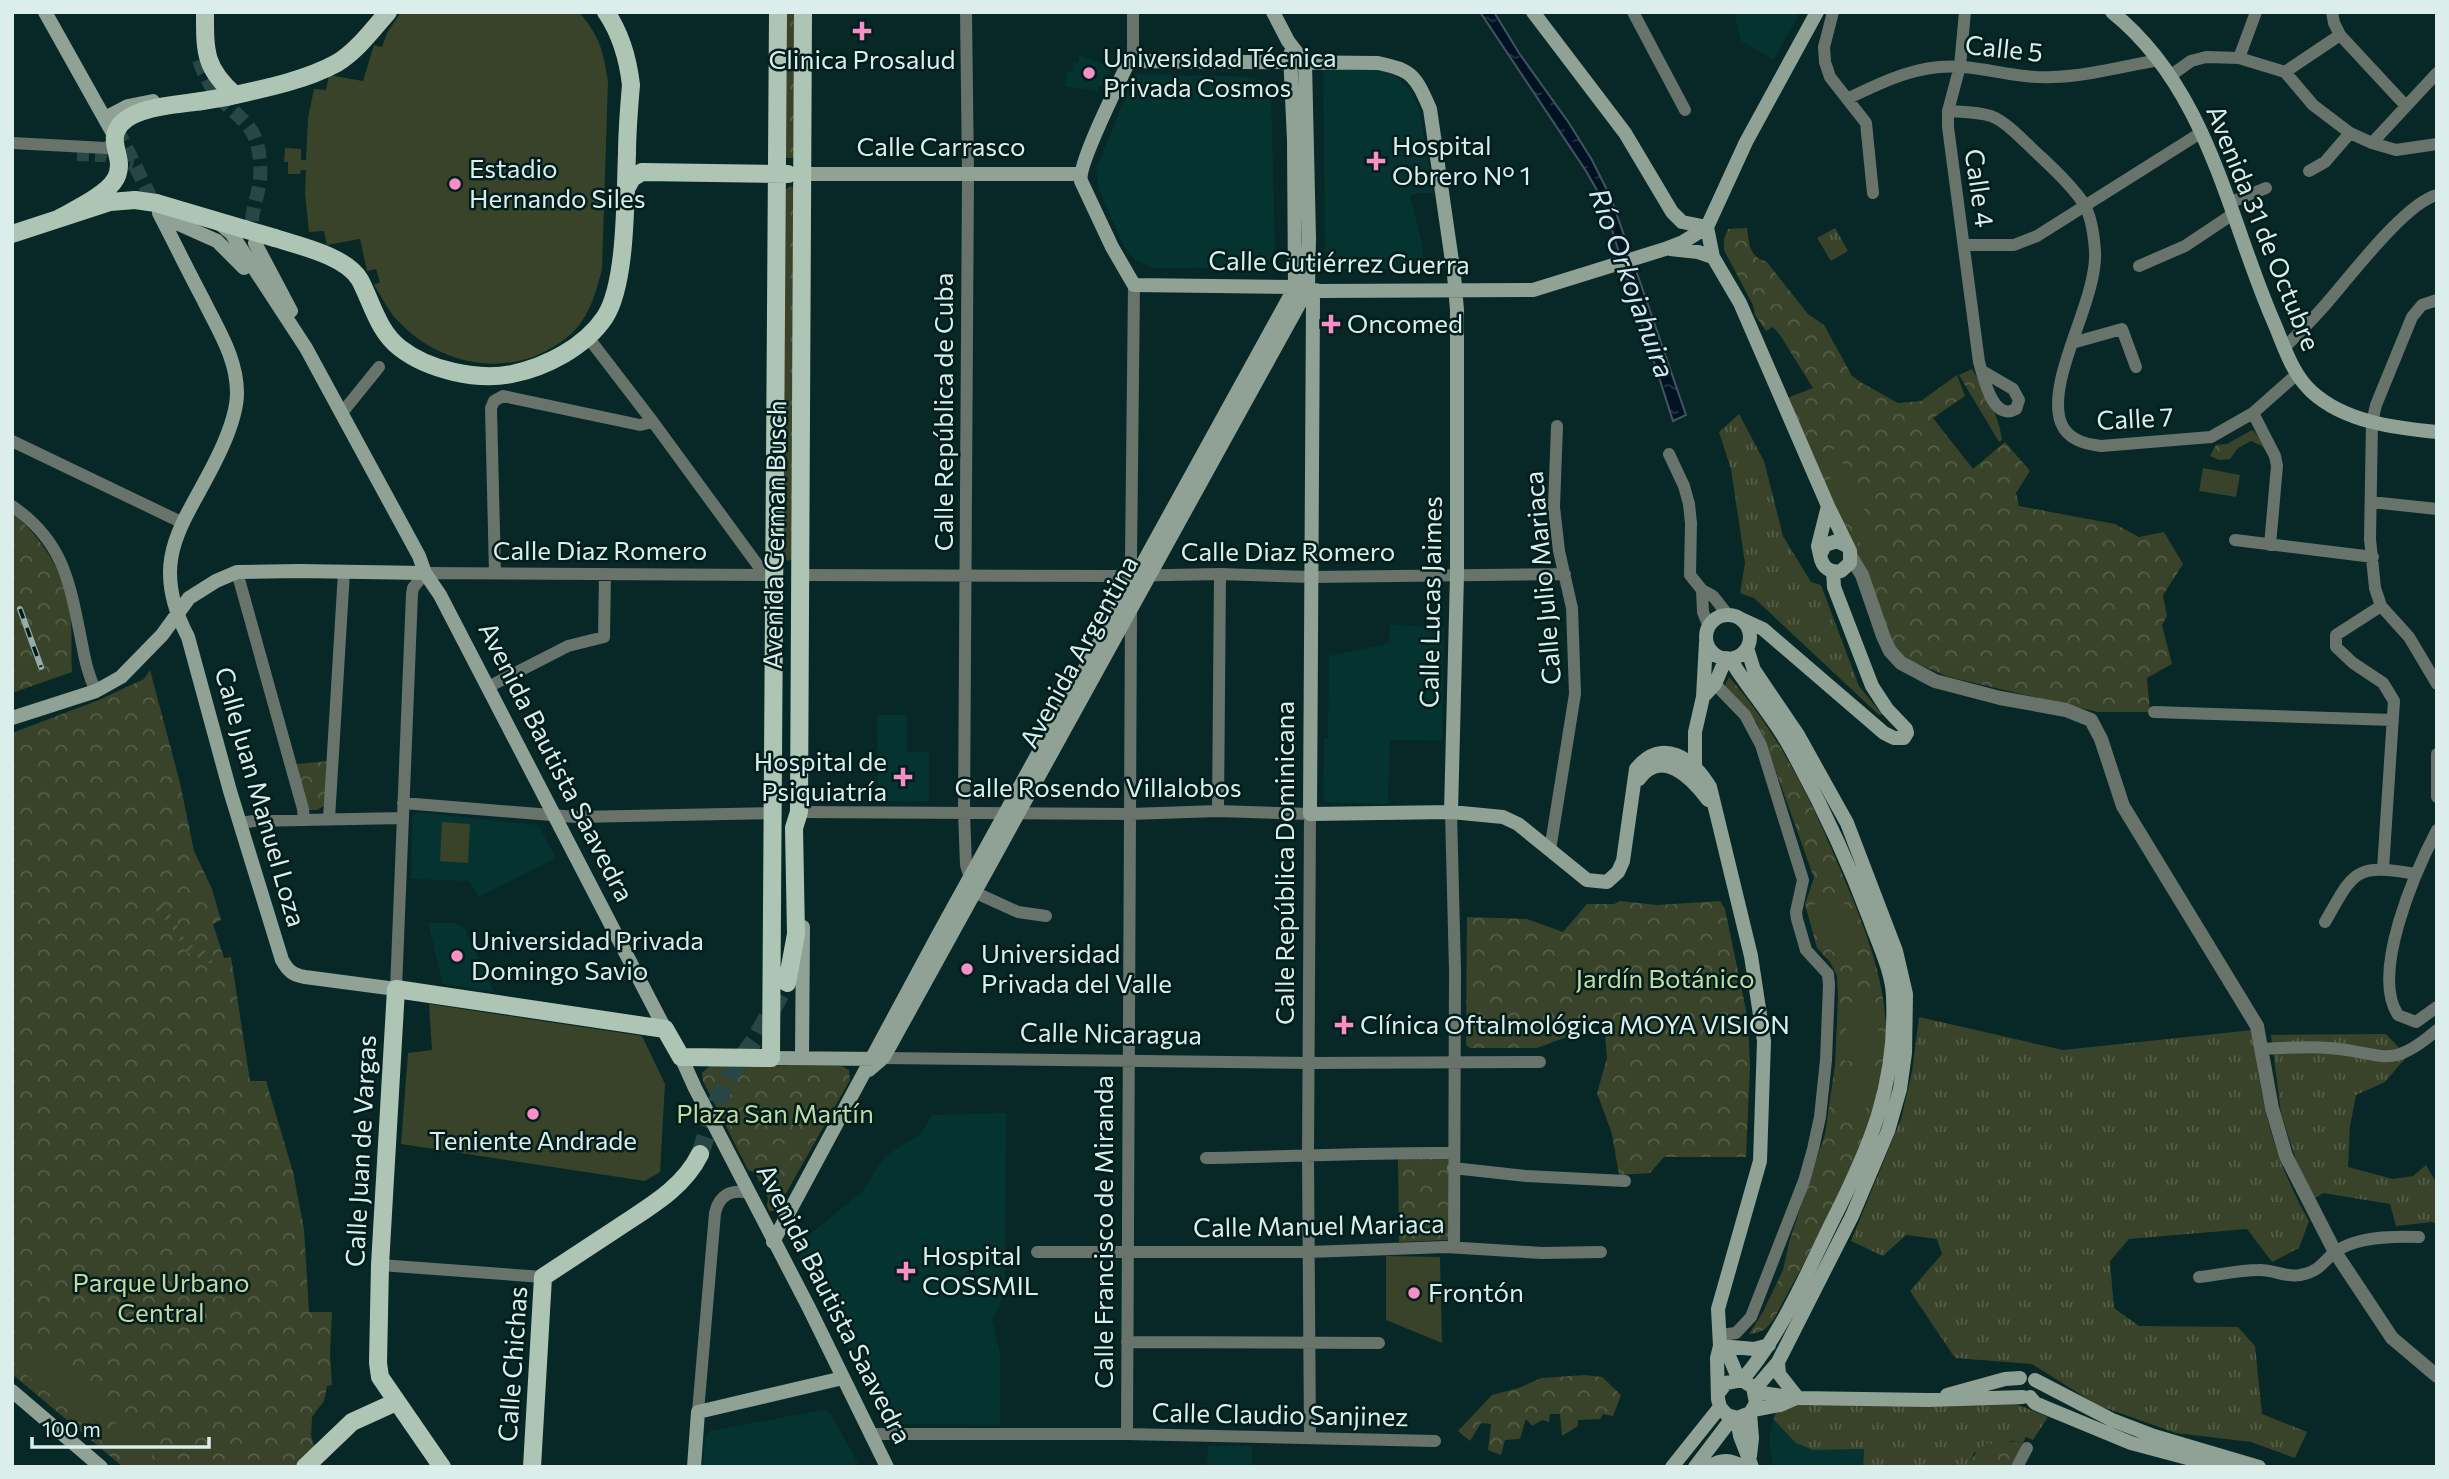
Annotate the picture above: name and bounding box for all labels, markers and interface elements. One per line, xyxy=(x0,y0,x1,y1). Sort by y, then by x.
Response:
marker: Clinica Prosalud xyxy=(852,21,872,41)
street label: Calle 5 xyxy=(1964,28,2045,67)
place label: Universidad Técnica Privada Cosmos xyxy=(1103,41,1337,102)
place label: Clinica Prosalud xyxy=(768,43,956,74)
marker: Universidad Técnica Privada Cosmos xyxy=(1081,65,1097,81)
street label: Avenida 31 de Octubre xyxy=(2201,100,2328,355)
place label: Hospital Obrero N° 1 xyxy=(1392,129,1531,190)
street label: Calle Carrasco xyxy=(856,130,1026,161)
street label: Calle 4 xyxy=(1960,147,2001,229)
marker: Hospital Obrero N° 1 xyxy=(1366,151,1386,171)
place label: Estadio Hernando Siles xyxy=(469,152,646,213)
marker: Estadio Hernando Siles xyxy=(447,176,463,192)
water label: Río Orkojahuira xyxy=(1583,183,1683,382)
street label: Calle Gutiérrez Guerra xyxy=(1208,244,1470,279)
street label: Calle República de Cuba xyxy=(927,273,958,551)
place label: Oncomed xyxy=(1347,307,1463,338)
marker: Oncomed xyxy=(1321,314,1341,334)
street label: Avenida German Busch xyxy=(756,400,791,670)
street label: Calle 7 xyxy=(2096,400,2174,435)
street label: Calle Julio Mariaca xyxy=(1517,470,1566,686)
street label: Calle Lucas Jaimes xyxy=(1412,496,1447,708)
street label: Calle Diaz Romero xyxy=(493,534,707,565)
street label: Calle Diaz Romero xyxy=(1181,535,1395,566)
street label: Avenida Argentina xyxy=(1012,550,1143,753)
street label: Avenida Bautista Saavedra xyxy=(473,616,641,906)
street label: Calle Juan Manuel Loza xyxy=(210,663,313,930)
street label: Calle República Dominicana xyxy=(1268,701,1299,1025)
place label: Hospital de Psiquiatría xyxy=(754,745,887,806)
marker: Hospital de Psiquiatría xyxy=(893,767,913,787)
street label: Calle Rosendo Villalobos xyxy=(954,771,1242,802)
place label: Universidad Privada Domingo Savio xyxy=(471,924,704,985)
place label: Universidad Privada del Valle xyxy=(981,937,1172,998)
marker: Universidad Privada Domingo Savio xyxy=(449,948,465,964)
marker: Universidad Privada del Valle xyxy=(959,961,975,977)
park label: Jardín Botánico xyxy=(1576,962,1754,993)
place label: Clínica Oftalmológica MOYA VISIÓN xyxy=(1360,1008,1790,1039)
street label: Calle Nicaragua xyxy=(1020,1015,1202,1050)
marker: Clínica Oftalmológica MOYA VISIÓN xyxy=(1334,1015,1354,1035)
street label: Calle Juan de Vargas xyxy=(338,1034,381,1268)
street label: Calle Francisco de Miranda xyxy=(1087,1075,1118,1389)
park label: Plaza San Martín xyxy=(676,1097,874,1128)
marker: Teniente Andrade xyxy=(525,1106,541,1122)
place label: Teniente Andrade xyxy=(429,1124,637,1155)
street label: Avenida Bautista Saavedra xyxy=(751,1158,919,1448)
street label: Calle Manuel Mariaca xyxy=(1193,1207,1445,1242)
place label: Hospital COSSMIL xyxy=(922,1239,1039,1300)
marker: Hospital COSSMIL xyxy=(896,1261,916,1281)
park label: Parque Urbano Central xyxy=(72,1266,250,1327)
place label: Frontón xyxy=(1428,1276,1524,1307)
street label: Calle Chichas xyxy=(491,1285,532,1443)
marker: Frontón xyxy=(1406,1285,1422,1301)
street label: Calle Claudio Sanjinez xyxy=(1151,1396,1409,1431)
scale bar xyxy=(32,1406,208,1450)
text: 100 m xyxy=(42,1416,101,1441)

